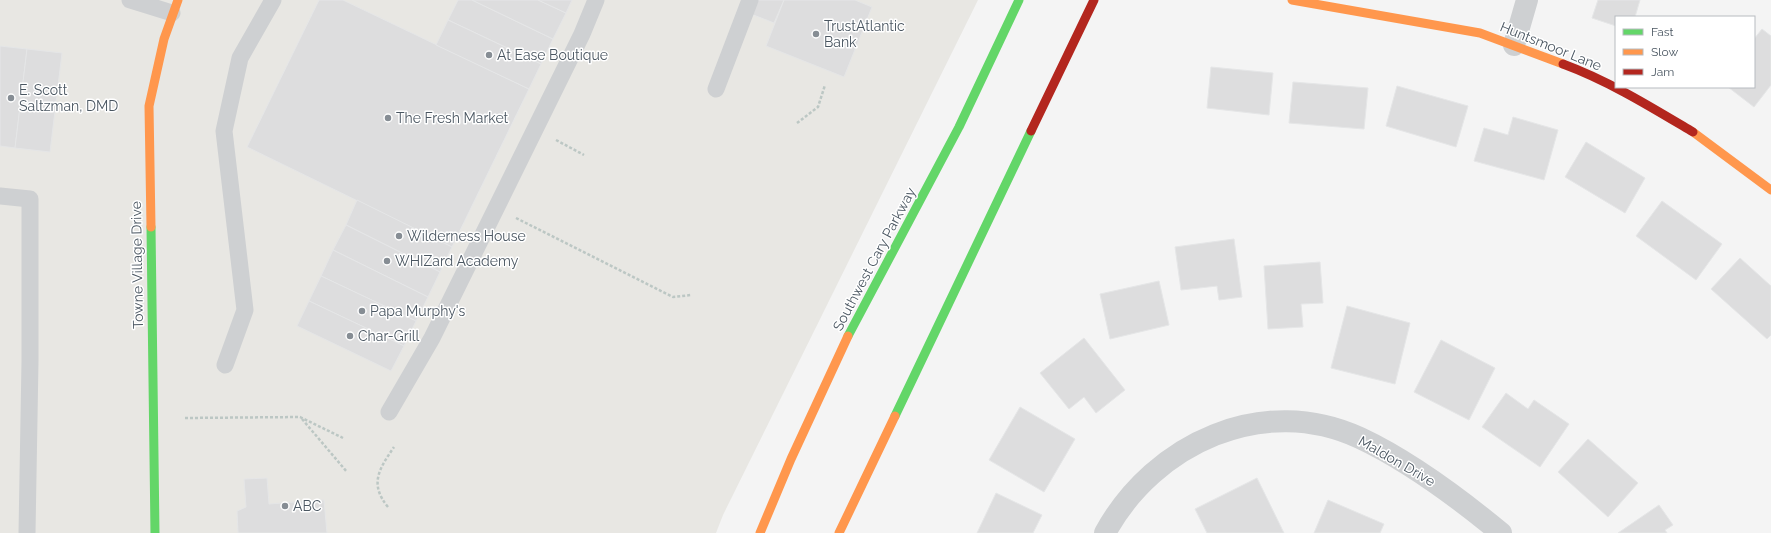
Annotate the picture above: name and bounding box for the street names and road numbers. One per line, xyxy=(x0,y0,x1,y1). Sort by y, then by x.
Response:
street label: Huntsmoor Lane xyxy=(1498,18,1604,74)
street label: Southwest Cary Parkway xyxy=(829,184,919,333)
street label: Towne Village Drive xyxy=(128,201,146,329)
street label: Maldon Drive xyxy=(1356,433,1438,489)

